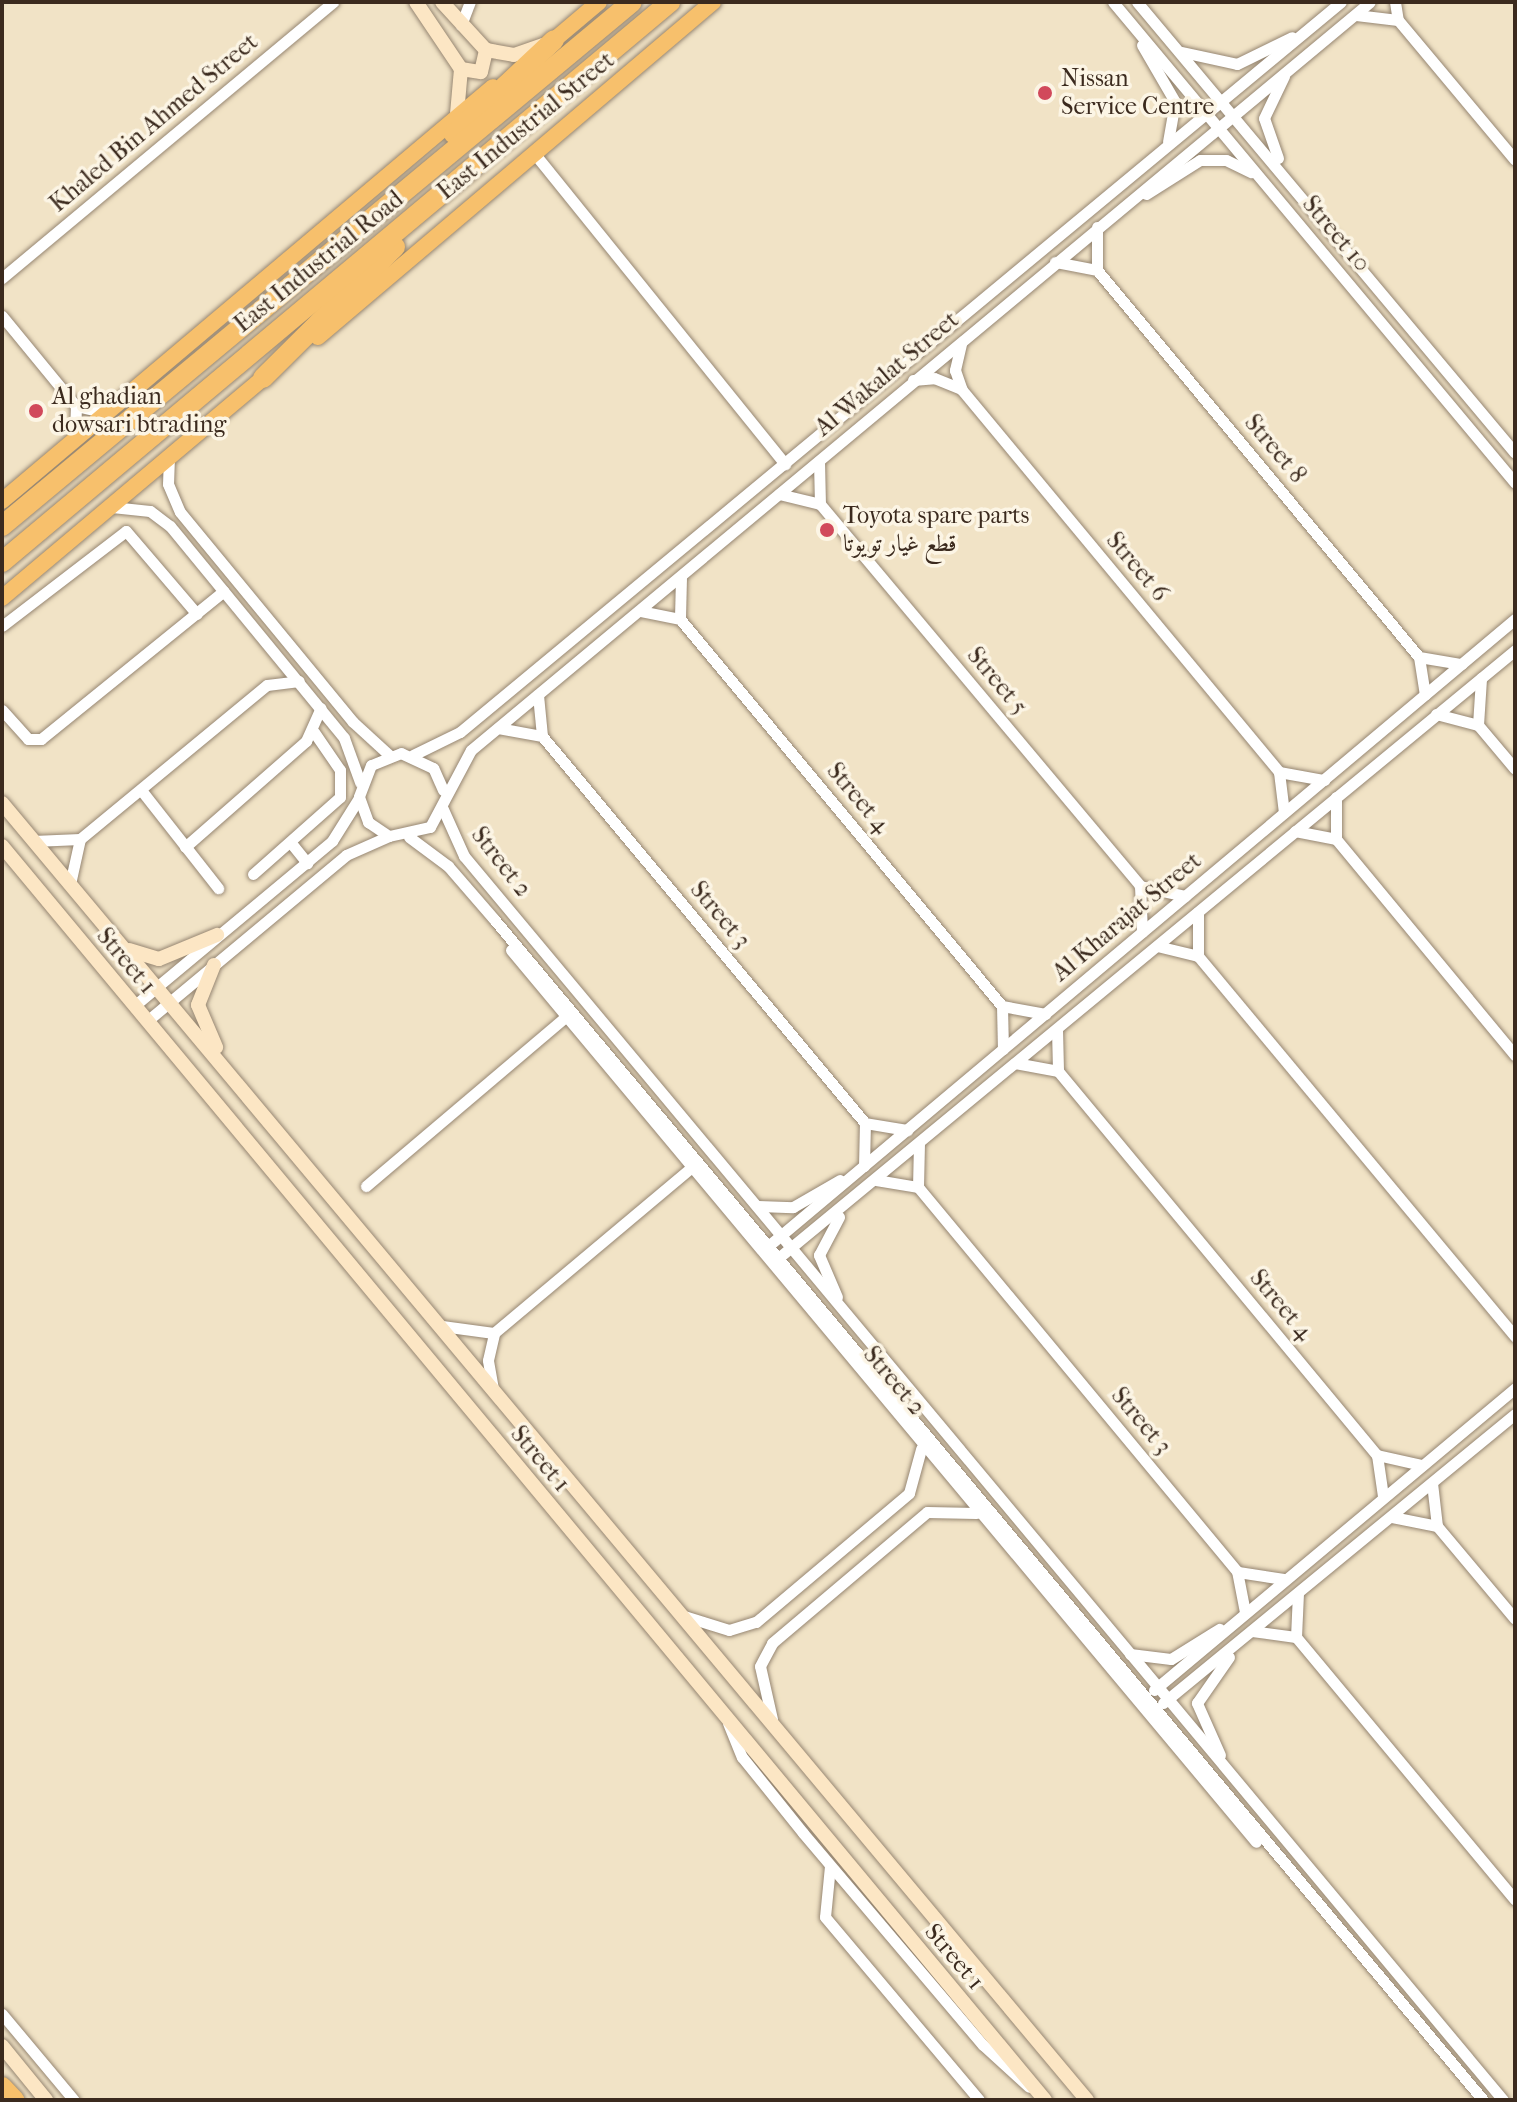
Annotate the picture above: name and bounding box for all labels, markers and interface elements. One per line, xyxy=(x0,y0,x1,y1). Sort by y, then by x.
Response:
street label: Khaled Bin Ahmed Street xyxy=(44,28,264,218)
street label: East Industrial Street xyxy=(432,46,620,206)
place label: Nissan Service Centre xyxy=(1061,65,1214,121)
marker: Nissan Service Centre xyxy=(1036,84,1054,102)
street label: East Industrial Road xyxy=(229,185,409,339)
street label: Street 10 xyxy=(1296,190,1376,278)
street label: Al Wakalat Street xyxy=(809,306,965,442)
place label: Al ghadian dowsari btrading xyxy=(52,383,226,439)
marker: Al ghadian dowsari btrading xyxy=(27,402,45,420)
street label: Street 8 xyxy=(1238,409,1312,489)
place label: Toyota spare parts قطع غيار تويوتا xyxy=(843,502,1029,558)
marker: Toyota spare parts قطع غيار تويوتا xyxy=(818,521,836,539)
street label: Street 6 xyxy=(1100,527,1174,607)
street label: Street 5 xyxy=(961,642,1033,720)
street label: Street 4 xyxy=(820,757,896,839)
street label: Street 2 xyxy=(465,821,537,903)
street label: Al Kharajat Street xyxy=(1047,847,1207,987)
street label: Street 3 xyxy=(684,876,756,954)
street label: Street 1 xyxy=(90,922,162,1000)
street label: Street 4 xyxy=(1243,1264,1319,1346)
street label: Street 2 xyxy=(857,1341,931,1421)
street label: Street 3 xyxy=(1105,1382,1177,1460)
street label: Street 1 xyxy=(504,1420,576,1498)
street label: Street 1 xyxy=(918,1918,990,1996)

